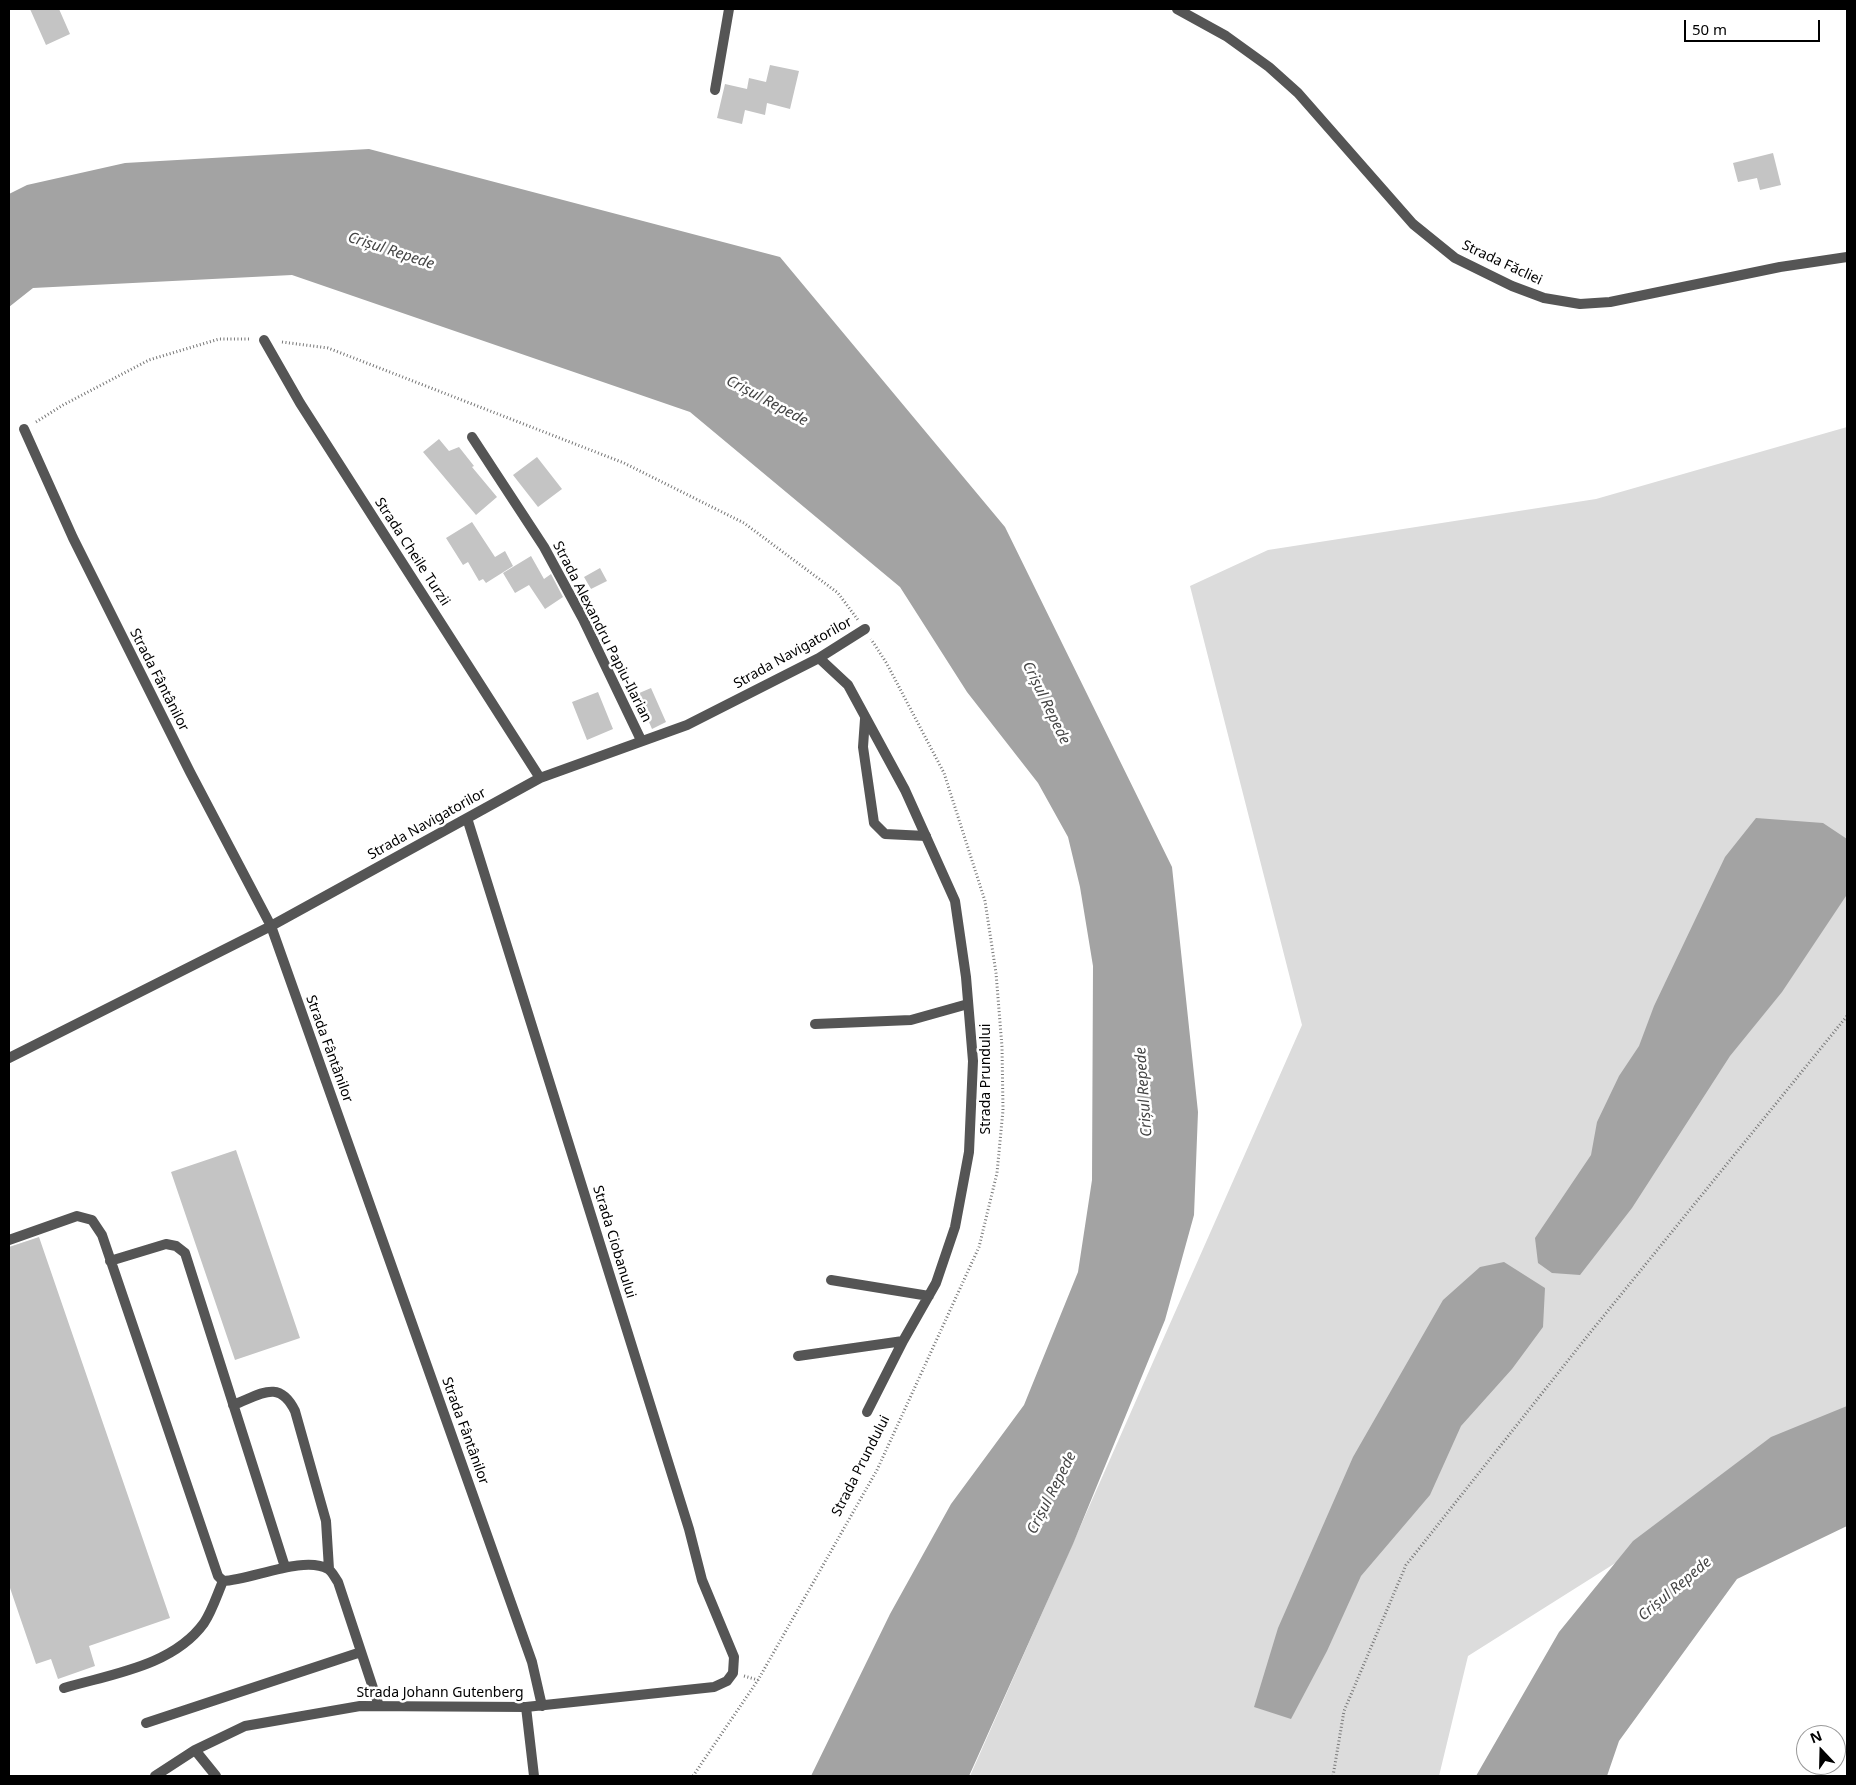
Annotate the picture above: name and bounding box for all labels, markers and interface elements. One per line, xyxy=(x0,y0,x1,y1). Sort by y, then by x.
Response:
scale bar xyxy=(1686,10,1822,42)
text: 50 m xyxy=(1692,19,1727,39)
water label: Crișul Repede xyxy=(345,229,437,273)
street label: Strada Făcliei xyxy=(1459,237,1545,289)
water label: Crișul Repede xyxy=(723,372,811,430)
street label: Strada Cheile Turzii xyxy=(371,495,453,609)
street label: Strada Alexandru Papiu-Ilarian xyxy=(549,539,655,725)
street label: Strada Navigatorilor xyxy=(731,613,855,693)
street label: Strada Fântânilor xyxy=(126,626,192,734)
water label: Crișul Repede xyxy=(1018,659,1074,747)
street label: Strada Navigatorilor xyxy=(365,784,489,864)
street label: Strada Fântânilor xyxy=(302,993,356,1105)
street label: Strada Prundului xyxy=(978,1024,994,1134)
water label: Crișul Repede xyxy=(1132,1046,1156,1138)
street label: Strada Ciobanului xyxy=(589,1184,639,1300)
street label: Strada Fântânilor xyxy=(438,1375,492,1487)
street label: Strada Prundului xyxy=(828,1413,894,1519)
water label: Crișul Repede xyxy=(1024,1449,1080,1537)
water label: Crișul Repede xyxy=(1635,1553,1715,1625)
street label: Strada Johann Gutenberg xyxy=(356,1685,524,1701)
north arrow xyxy=(1796,1725,1846,1775)
text: N xyxy=(1807,1726,1825,1747)

